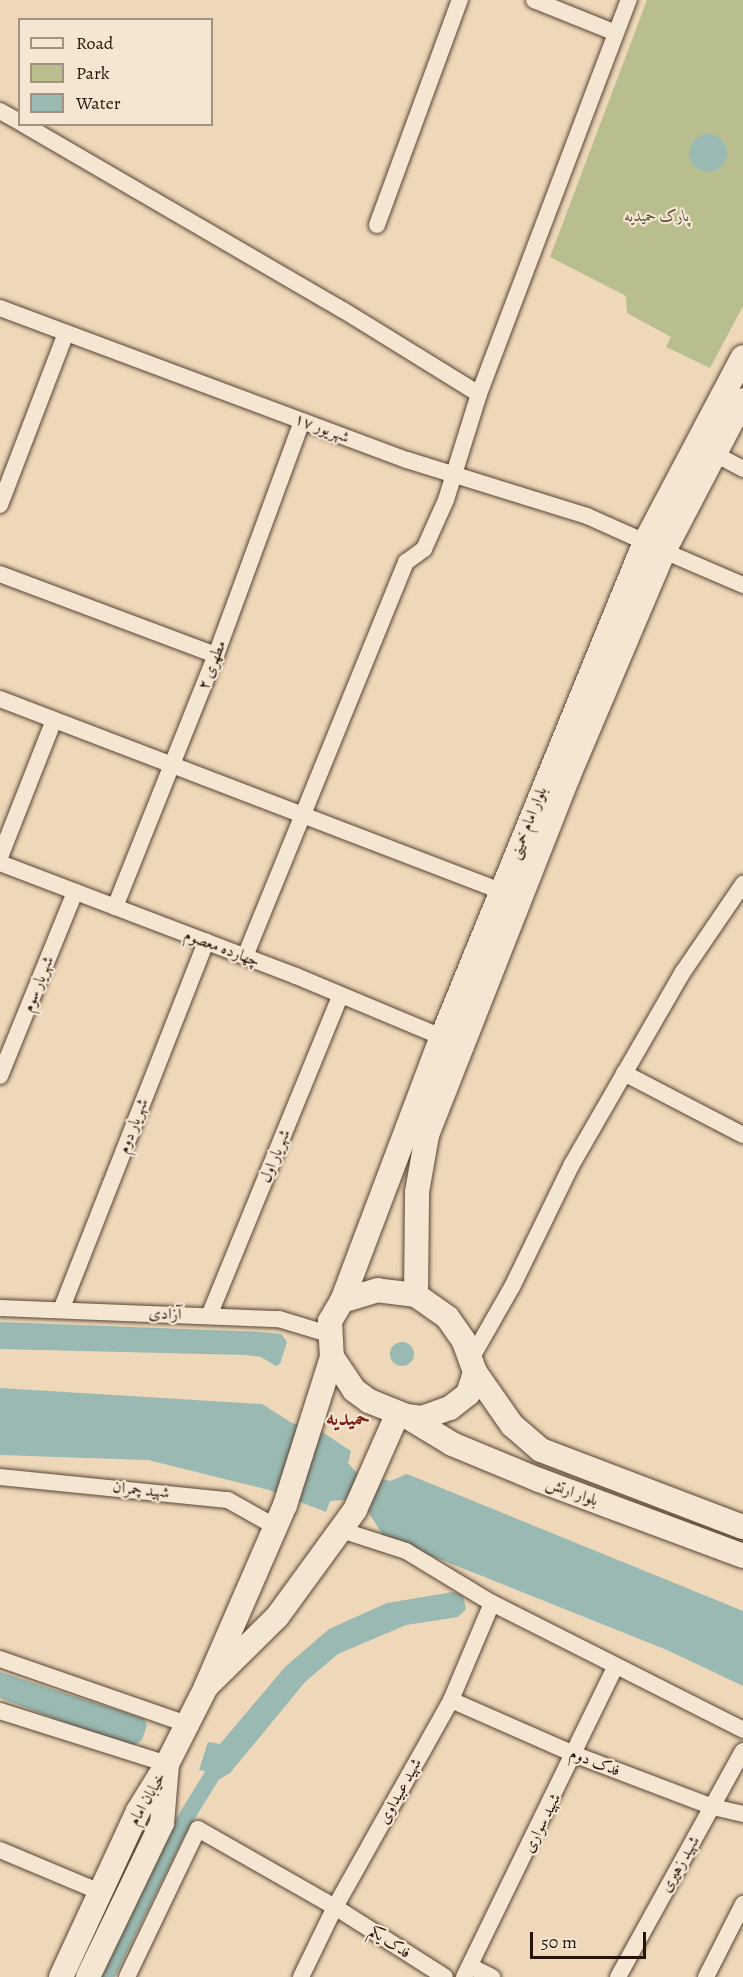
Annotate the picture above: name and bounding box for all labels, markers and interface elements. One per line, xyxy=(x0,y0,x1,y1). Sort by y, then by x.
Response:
legend xyxy=(18,18,213,126)
text: Road xyxy=(76,31,113,55)
text: Park xyxy=(76,61,110,85)
text: Water xyxy=(76,91,121,115)
park label: پارک حمیدیه xyxy=(625,206,689,226)
street label: ۱۷ شهریور xyxy=(292,409,352,447)
street label: مطهری ۲ xyxy=(194,638,230,692)
street label: بلوار امام خمینی xyxy=(505,784,551,862)
street label: چهارده معصوم xyxy=(181,925,263,971)
street label: شهریار سوم xyxy=(18,953,58,1015)
street label: شهریار دوم xyxy=(114,1096,152,1156)
street label: شهریار اول xyxy=(256,1126,294,1186)
street label: آزادی xyxy=(148,1304,182,1324)
district label: حمیدیه xyxy=(326,1406,370,1432)
street label: بلوار ارتش xyxy=(543,1474,601,1510)
street label: شهید چمران xyxy=(112,1477,170,1503)
street label: فدک دوم xyxy=(567,1744,623,1780)
street label: شهید عبیداوی xyxy=(374,1755,426,1827)
street label: خیابان امام xyxy=(124,1769,170,1829)
street label: شهید سواری xyxy=(519,1790,565,1856)
street label: شهید زهیری xyxy=(656,1832,704,1896)
scale bar xyxy=(533,1920,648,1958)
street label: فدک یکم xyxy=(366,1922,414,1962)
text: 50 m xyxy=(541,1930,577,1954)

